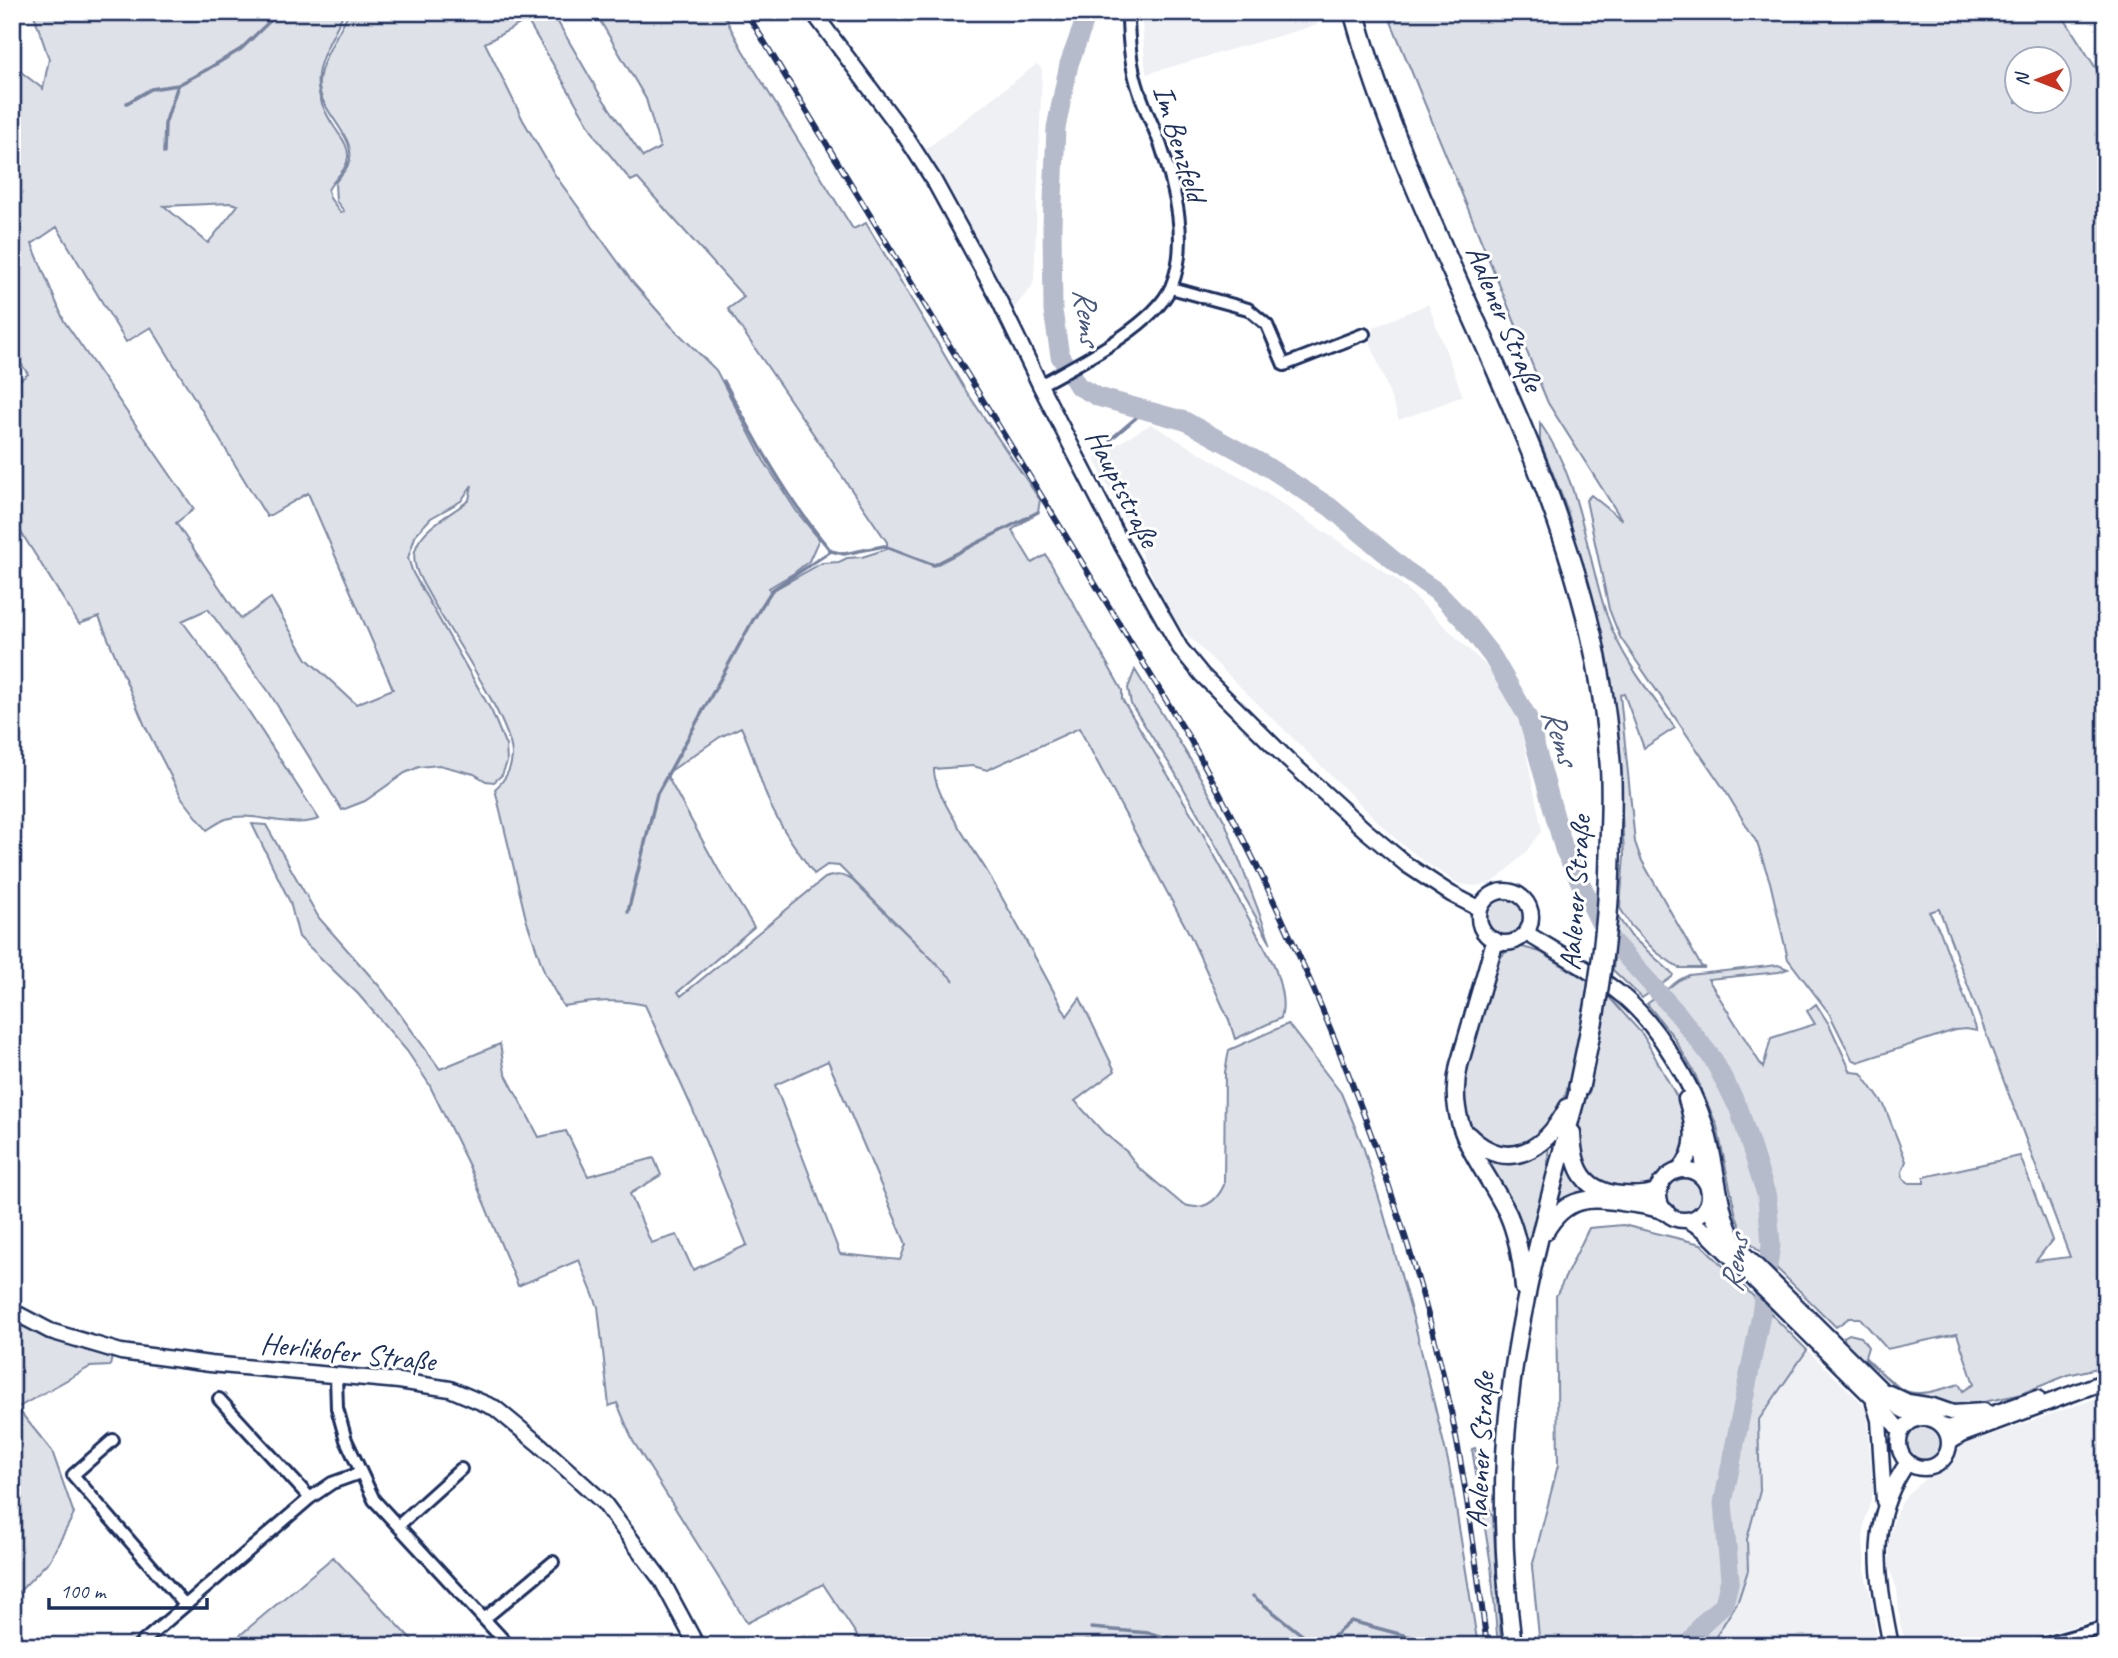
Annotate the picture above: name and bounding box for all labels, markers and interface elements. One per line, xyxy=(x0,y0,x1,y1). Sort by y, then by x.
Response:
north arrow xyxy=(2002,46,2072,116)
text: N xyxy=(2010,71,2034,86)
street label: Im Benzfeld xyxy=(1144,80,1217,210)
street label: Aalener Straße xyxy=(1457,239,1554,399)
water label: Rems xyxy=(1064,286,1112,351)
street label: Hauptstraße xyxy=(1077,423,1170,555)
water label: Rems xyxy=(1532,703,1590,774)
street label: Aalener Straße xyxy=(1551,812,1600,972)
water label: Rems xyxy=(1711,1229,1759,1294)
street label: Herlikofer Straße xyxy=(259,1324,439,1380)
street label: Aalener Straße xyxy=(1457,1369,1503,1528)
scale bar xyxy=(49,1567,206,1611)
text: 100 m xyxy=(60,1578,107,1604)

